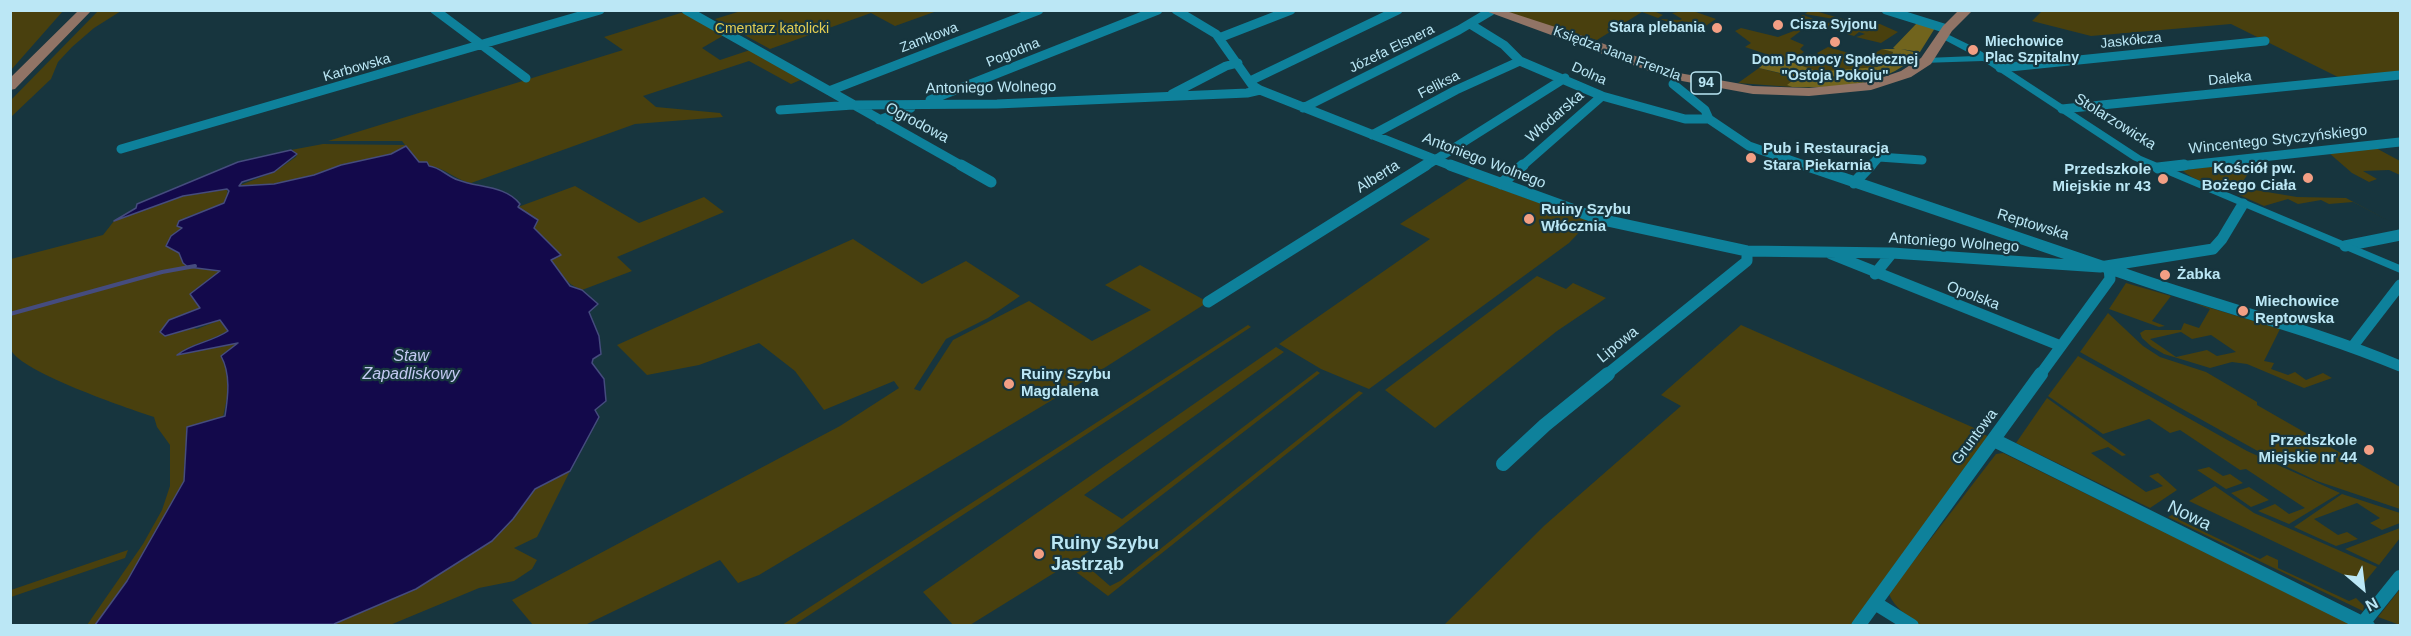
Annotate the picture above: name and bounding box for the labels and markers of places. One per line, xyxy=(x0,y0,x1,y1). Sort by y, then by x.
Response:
place label: Cisza Syjonu xyxy=(1790,17,1877,33)
marker: Cisza Syjonu xyxy=(1771,18,1785,32)
place label: Stara plebania xyxy=(1609,20,1705,36)
marker: Stara plebania xyxy=(1710,21,1724,35)
place label: Miechowice Plac Szpitalny xyxy=(1985,34,2079,66)
marker: Dom Pomocy Społecznej "Ostoja Pokoju" xyxy=(1828,35,1842,49)
marker: Miechowice Plac Szpitalny xyxy=(1966,43,1980,57)
place label: Dom Pomocy Społecznej "Ostoja Pokoju" xyxy=(1752,52,1918,84)
place label: Pub i Restauracja Stara Piekarnia xyxy=(1763,140,1889,175)
marker: Pub i Restauracja Stara Piekarnia xyxy=(1744,151,1758,165)
place label: Kościół pw. Bożego Ciała xyxy=(2202,160,2296,195)
place label: Przedszkole Miejskie nr 43 xyxy=(2053,161,2151,196)
marker: Kościół pw. Bożego Ciała xyxy=(2301,171,2315,185)
marker: Przedszkole Miejskie nr 43 xyxy=(2156,172,2170,186)
place label: Ruiny Szybu Włócznia xyxy=(1541,201,1631,236)
marker: Ruiny Szybu Włócznia xyxy=(1522,212,1536,226)
place label: Żabka xyxy=(2177,266,2220,284)
marker: Żabka xyxy=(2158,268,2172,282)
place label: Miechowice Reptowska xyxy=(2255,293,2339,328)
marker: Miechowice Reptowska xyxy=(2236,304,2250,318)
place label: Ruiny Szybu Magdalena xyxy=(1021,366,1111,401)
marker: Ruiny Szybu Magdalena xyxy=(1002,377,1016,391)
place label: Przedszkole Miejskie nr 44 xyxy=(2259,432,2357,467)
marker: Przedszkole Miejskie nr 44 xyxy=(2362,443,2376,457)
place label: Ruiny Szybu Jastrząb xyxy=(1051,533,1159,576)
marker: Ruiny Szybu Jastrząb xyxy=(1032,547,1046,561)

